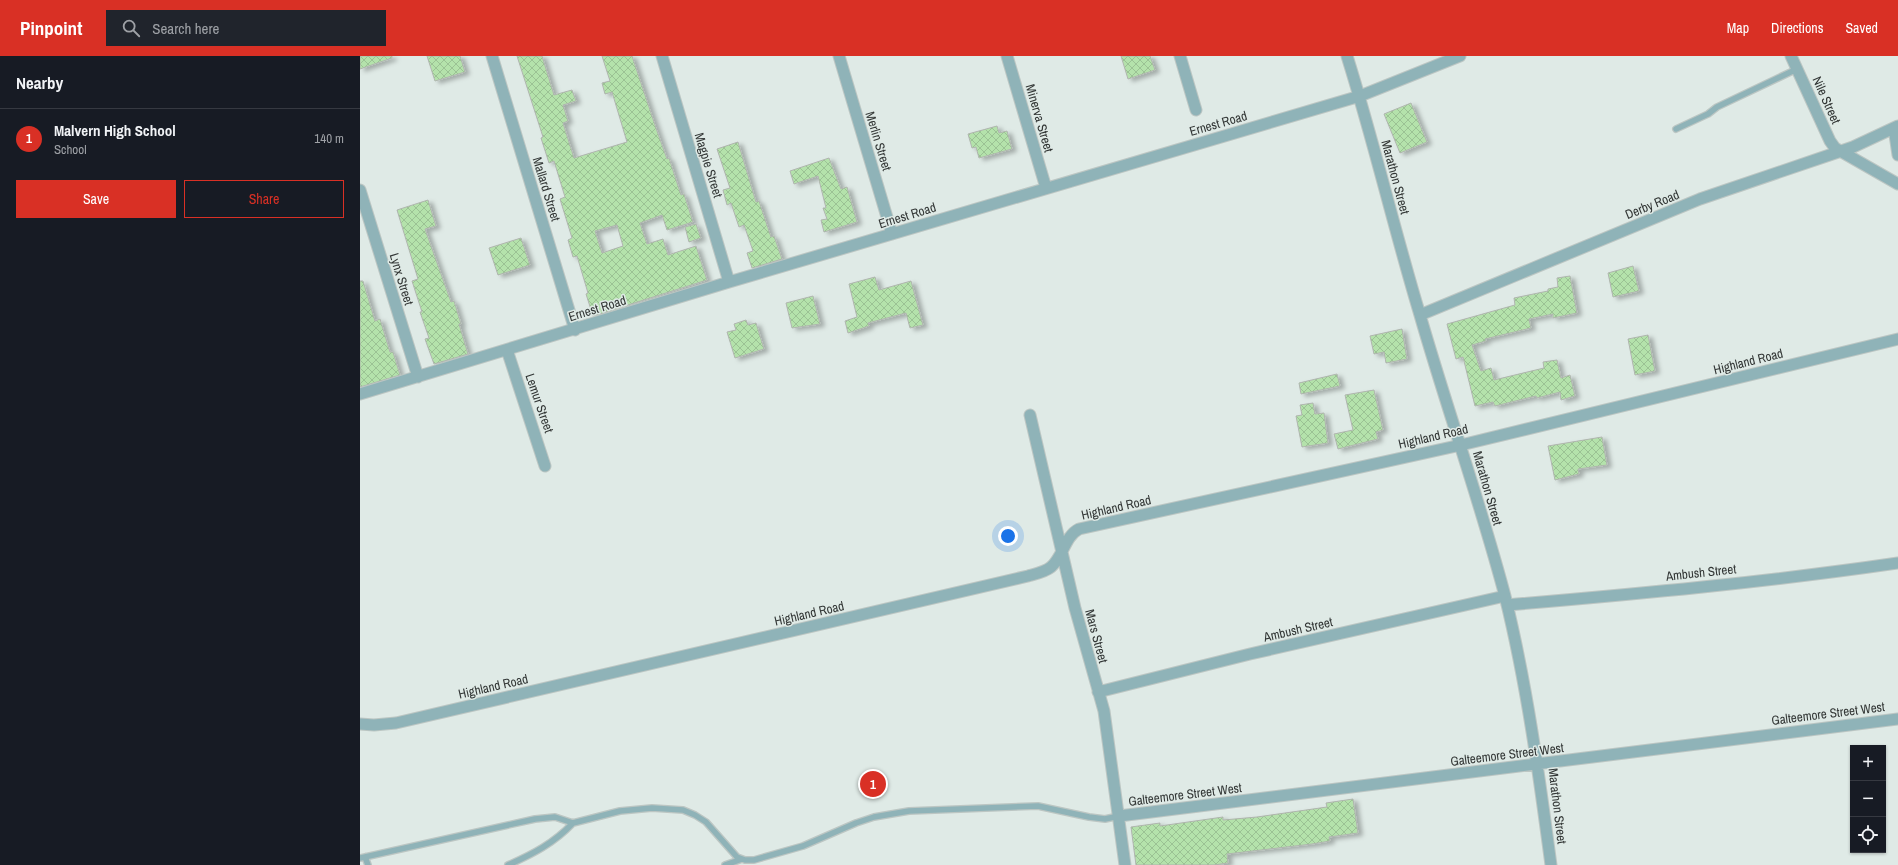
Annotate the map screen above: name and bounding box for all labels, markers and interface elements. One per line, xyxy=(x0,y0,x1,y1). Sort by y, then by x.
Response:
search box xyxy=(106,10,386,46)
text: Pinpoint xyxy=(20,15,82,41)
icon: search xyxy=(120,17,142,39)
text: Search here xyxy=(152,18,219,39)
text: Map xyxy=(1727,19,1749,37)
text: Directions xyxy=(1771,19,1823,37)
text: Saved xyxy=(1845,19,1878,37)
text: Nearby xyxy=(16,71,63,94)
street label: Nile Street xyxy=(1809,74,1845,127)
street label: Minerva Street xyxy=(1022,82,1057,154)
street label: Ernest Road xyxy=(1187,107,1249,140)
street label: Merlin Street xyxy=(861,109,896,173)
text: Malvern High School xyxy=(54,120,176,141)
text: 1 xyxy=(26,130,32,147)
text: 140 m xyxy=(314,130,344,147)
street label: Magpie Street xyxy=(691,131,726,200)
street label: Marathon Street xyxy=(1377,138,1414,216)
text: School xyxy=(54,141,87,158)
street label: Mallard Street xyxy=(529,155,564,223)
button: Save xyxy=(16,180,176,218)
button: Share xyxy=(184,180,344,218)
street label: Derby Road xyxy=(1623,186,1682,223)
street label: Ernest Road xyxy=(876,199,938,232)
street label: Lynx Street xyxy=(386,251,417,307)
street label: Ernest Road xyxy=(566,292,628,325)
street label: Highland Road xyxy=(1712,345,1785,378)
street label: Lemur Street xyxy=(521,371,558,435)
street label: Highland Road xyxy=(1397,420,1470,453)
street label: Marathon Street xyxy=(1469,449,1506,527)
street label: Highland Road xyxy=(1080,491,1153,524)
your location xyxy=(998,526,1018,546)
street label: Ambush Street xyxy=(1664,560,1737,585)
street label: Highland Road xyxy=(773,597,846,630)
street label: Mars Street xyxy=(1081,607,1112,665)
street label: Ambush Street xyxy=(1261,613,1334,646)
street label: Highland Road xyxy=(457,670,530,703)
street label: Galteemore Street West xyxy=(1770,698,1886,729)
street label: Galteemore Street West xyxy=(1449,739,1565,770)
map controls xyxy=(1850,745,1886,853)
button: + xyxy=(1850,745,1886,781)
street label: Marathon Street xyxy=(1544,767,1571,845)
pin: 1 xyxy=(860,769,886,799)
street label: Galteemore Street West xyxy=(1127,779,1243,810)
button: − xyxy=(1850,781,1886,817)
button: locate xyxy=(1850,817,1886,853)

